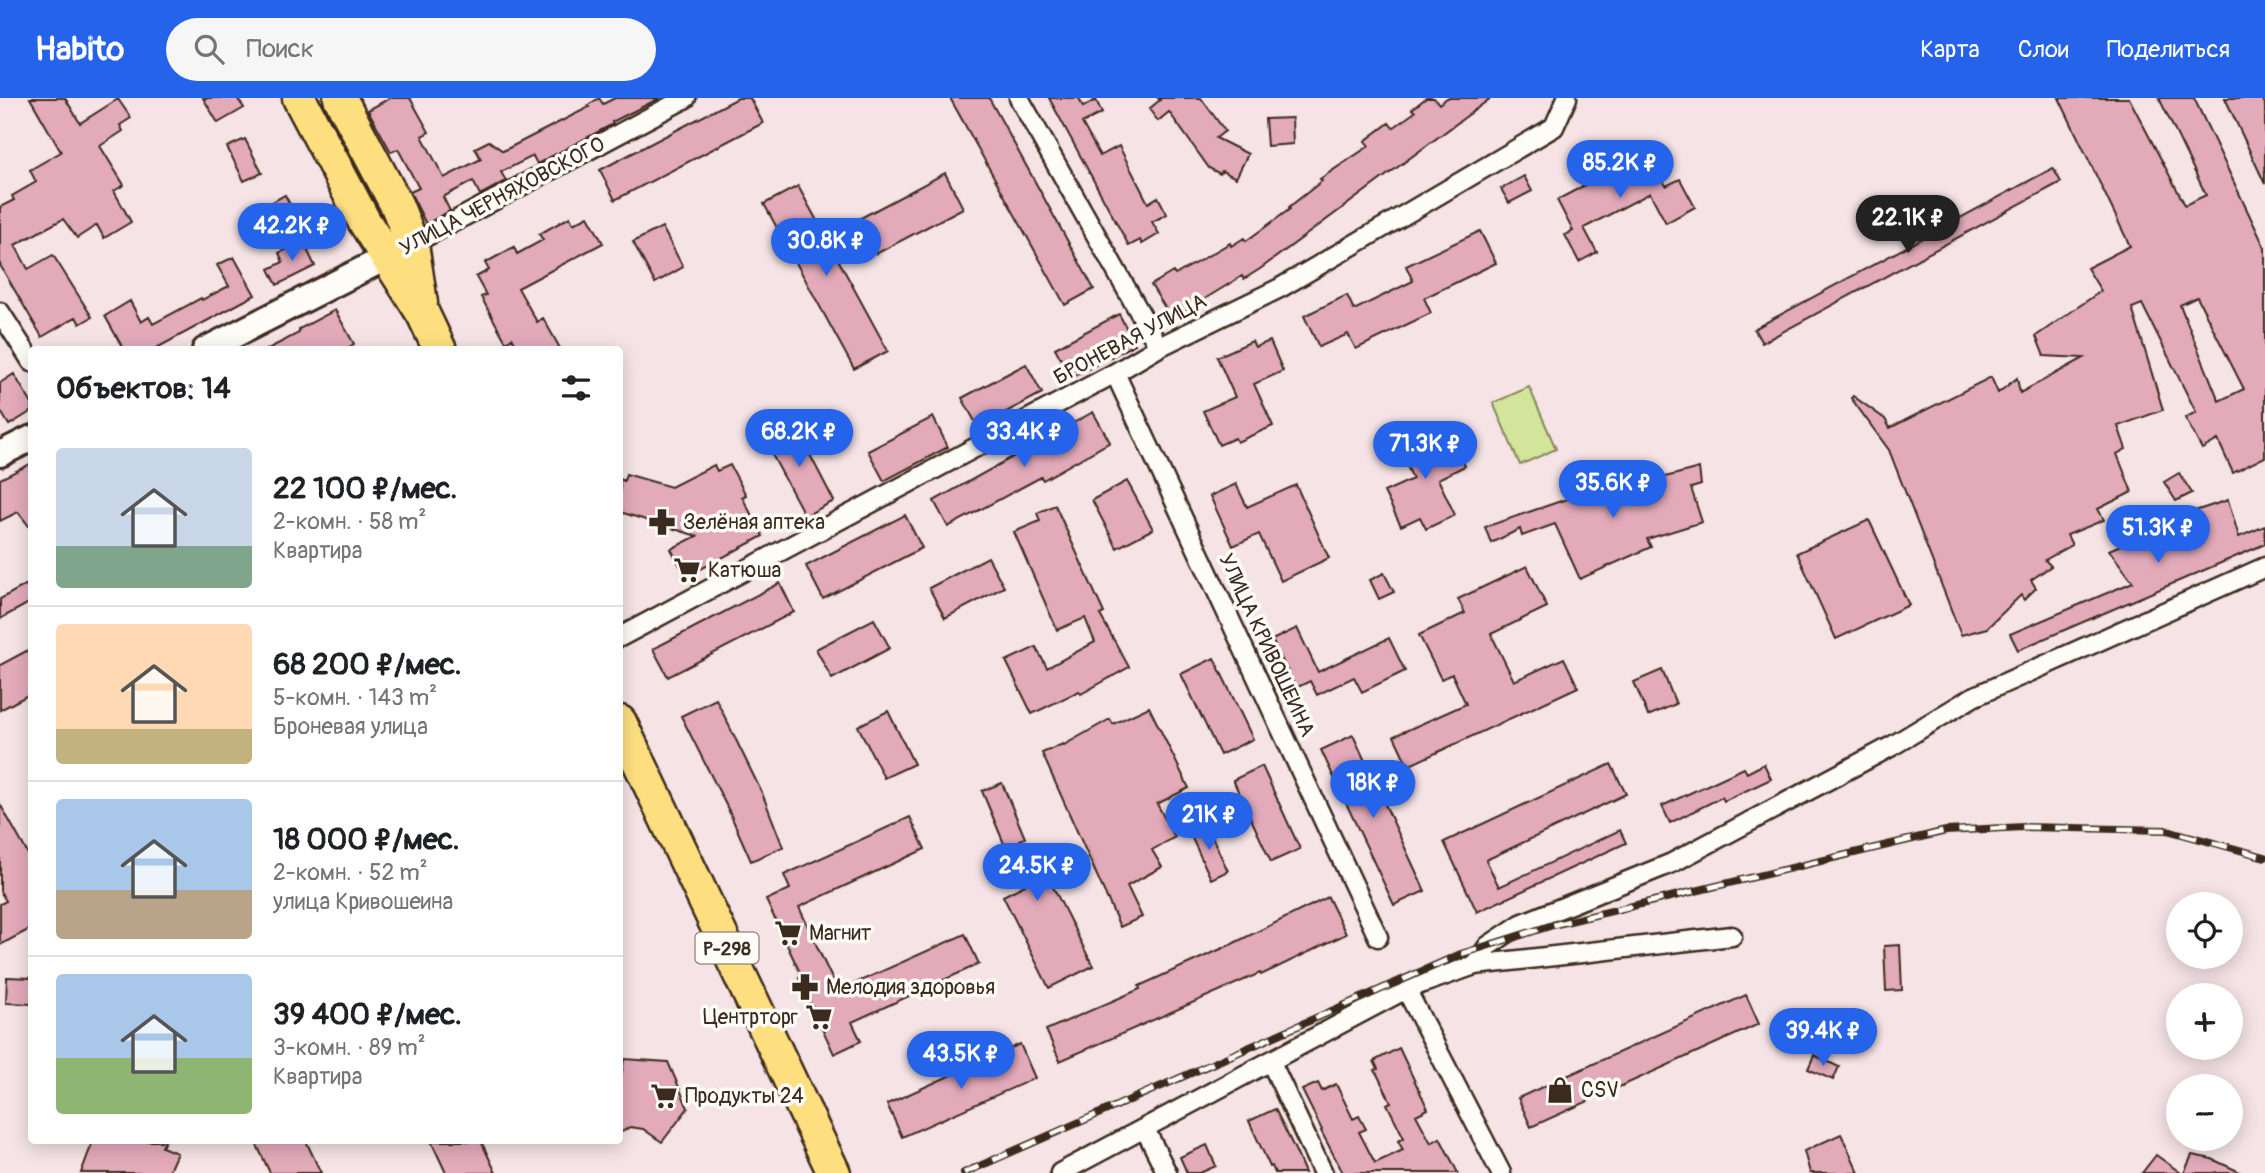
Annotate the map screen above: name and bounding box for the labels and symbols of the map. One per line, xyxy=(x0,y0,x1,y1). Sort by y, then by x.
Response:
street label: УЛИЦА ЧЕРНЯХОВСКОГО xyxy=(395,131,609,262)
pin: 85.2K ₽ xyxy=(1555,140,1685,200)
pin: 22.1K ₽ xyxy=(1843,195,1973,255)
pin: 42.2K ₽ xyxy=(227,204,357,263)
pin: 30.8K ₽ xyxy=(761,218,891,278)
street label: БРОНЕВАЯ УЛИЦА xyxy=(1049,288,1211,391)
pin: 68.2K ₽ xyxy=(734,410,864,469)
pin: 33.4K ₽ xyxy=(959,410,1089,469)
pin: 71.3K ₽ xyxy=(1360,422,1490,481)
pin: 35.6K ₽ xyxy=(1548,460,1678,520)
pin: 51.3K ₽ xyxy=(2093,505,2223,565)
pharmacy icon: Зелёная аптека xyxy=(647,507,677,537)
place label: Зелёная аптека xyxy=(683,509,825,536)
street label: УЛИЦА КРИВОШЕИНА xyxy=(1212,549,1321,741)
supermarket icon: Катюша xyxy=(672,555,702,585)
place label: Катюша xyxy=(708,557,781,584)
pin: 18K ₽ xyxy=(1324,760,1422,820)
pin: 21K ₽ xyxy=(1160,792,1258,852)
pin: 24.5K ₽ xyxy=(972,844,1102,903)
supermarket icon: Магнит xyxy=(773,918,803,948)
place label: Магнит xyxy=(809,920,872,947)
road number: Р-298 xyxy=(696,932,758,964)
pharmacy icon: Мелодия здоровья xyxy=(790,972,820,1002)
place label: Мелодия здоровья xyxy=(826,974,995,1001)
supermarket icon: Центрторг xyxy=(804,1002,834,1032)
place label: Центрторг xyxy=(703,1004,798,1031)
pin: 39.4K ₽ xyxy=(1758,1009,1888,1068)
pin: 43.5K ₽ xyxy=(896,1032,1026,1091)
shop icon: CSV xyxy=(1545,1075,1575,1105)
place label: CSV xyxy=(1581,1077,1619,1104)
supermarket icon: Продукты 24 xyxy=(649,1081,679,1111)
place label: Продукты 24 xyxy=(685,1083,804,1110)

